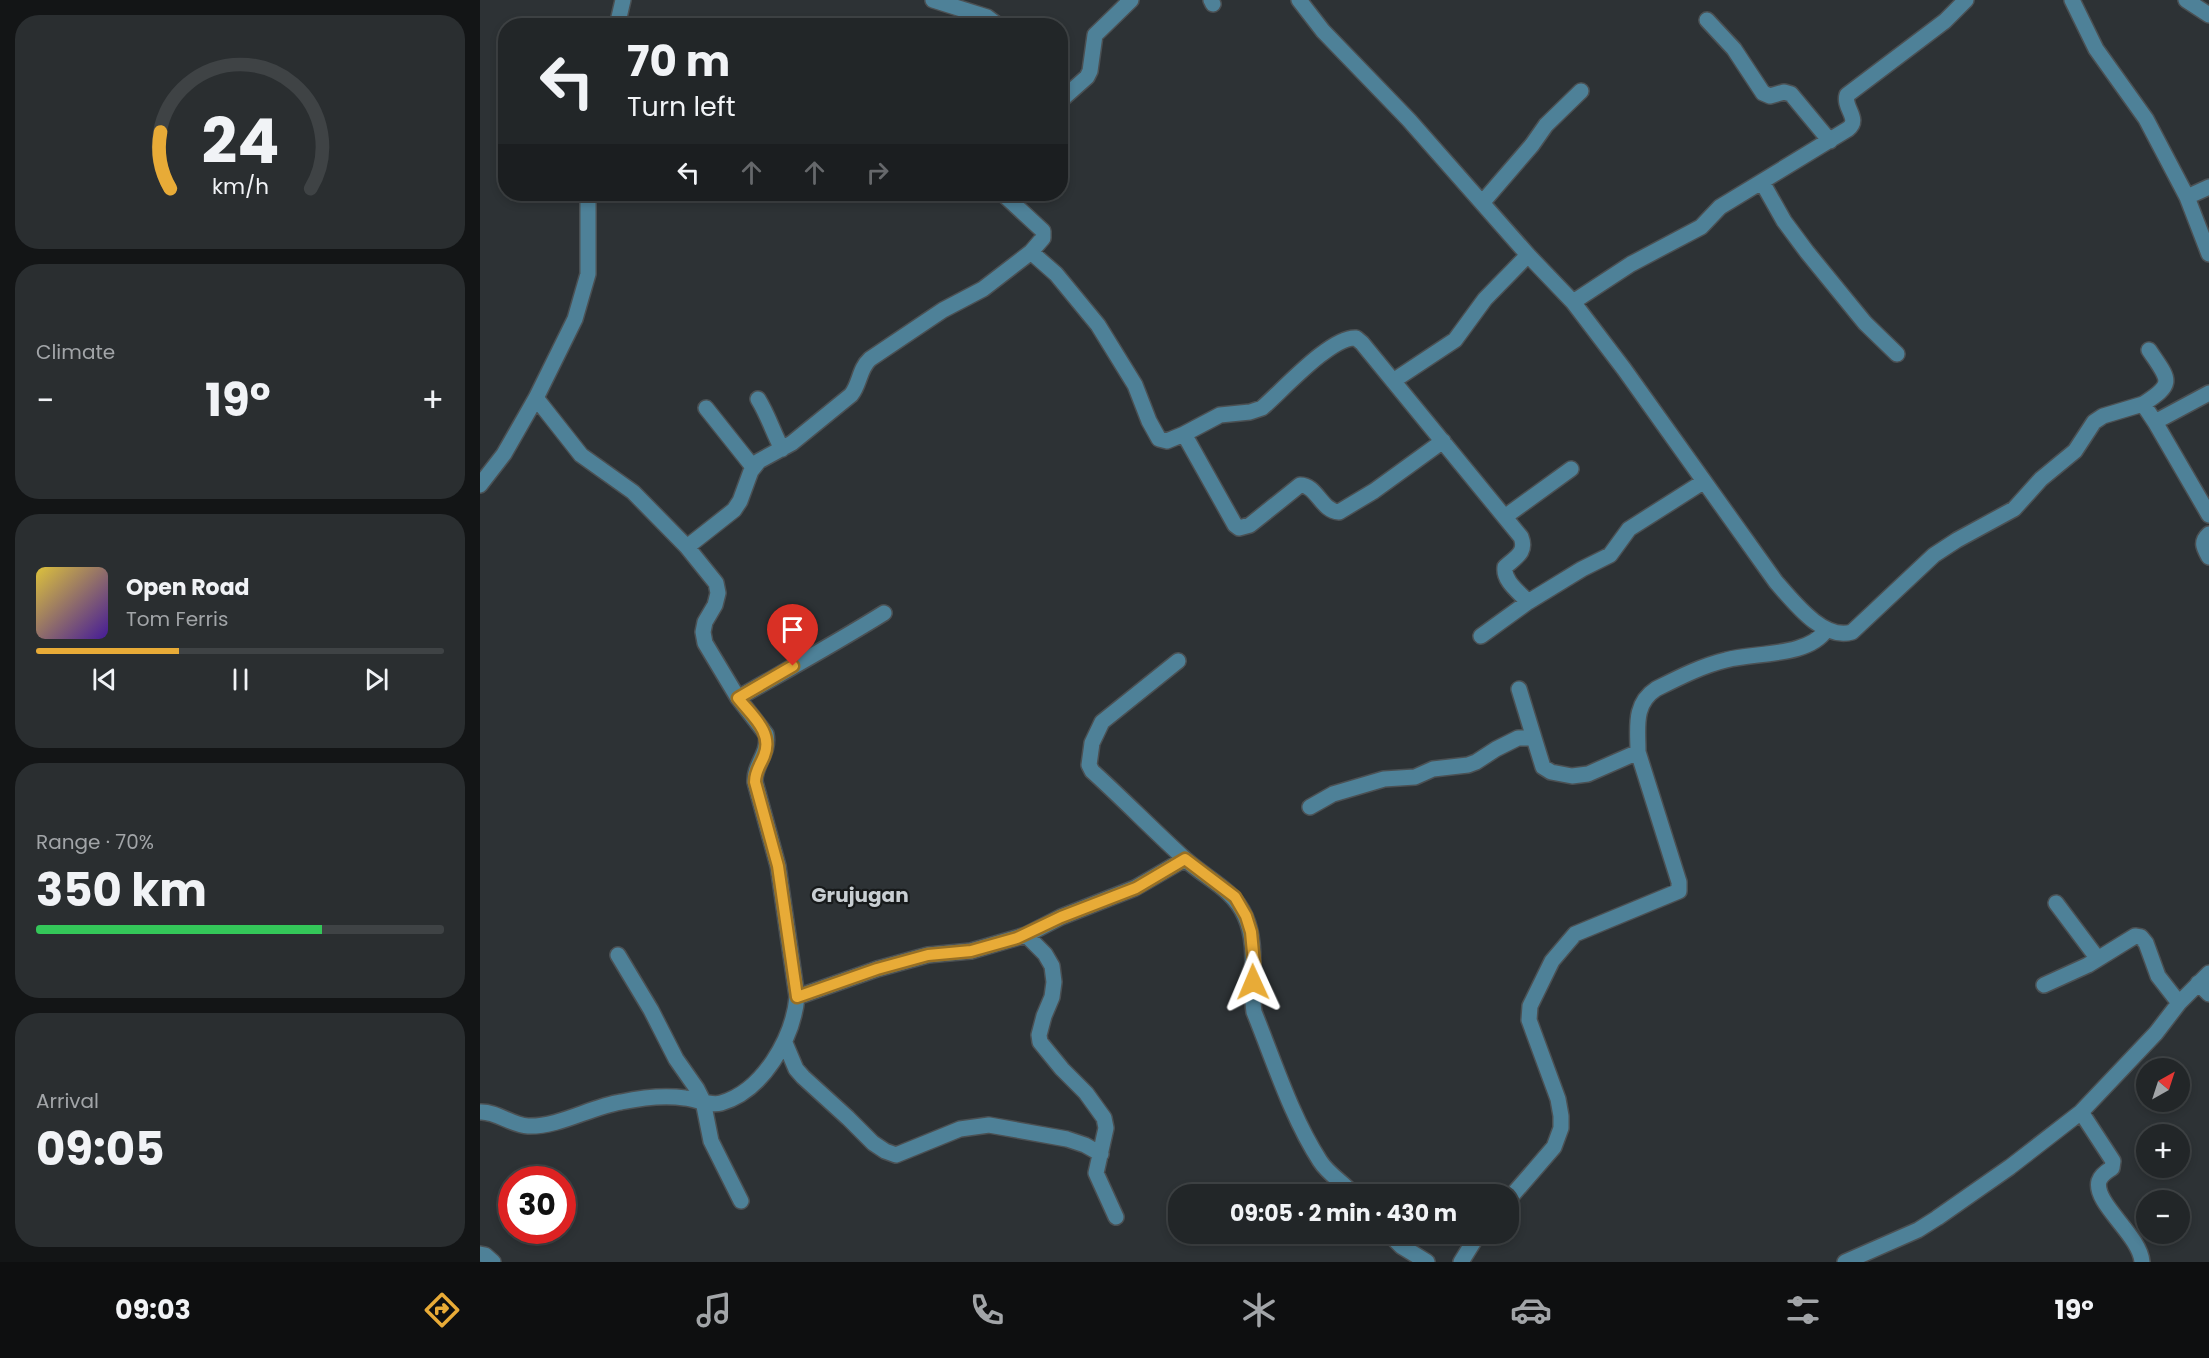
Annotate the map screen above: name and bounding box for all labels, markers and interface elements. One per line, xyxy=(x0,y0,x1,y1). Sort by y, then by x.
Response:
text: 70 m xyxy=(627,32,730,91)
icon: left xyxy=(528,42,606,120)
text: Turn left xyxy=(627,88,736,125)
text: 24 xyxy=(201,97,279,185)
icon: left xyxy=(672,156,705,189)
icon: ahead xyxy=(735,156,768,189)
icon: ahead xyxy=(798,156,831,189)
icon: right xyxy=(861,156,894,189)
text: km/h xyxy=(211,172,269,203)
text: Climate xyxy=(36,338,115,366)
text: 19° xyxy=(205,369,271,432)
text: − xyxy=(36,377,54,424)
text: + xyxy=(421,377,444,424)
text: Open Road xyxy=(126,572,250,603)
pin xyxy=(767,604,818,666)
text: Tom Ferris xyxy=(126,605,228,633)
icon: arrive xyxy=(776,613,809,646)
icon: previous xyxy=(88,663,121,696)
icon: pause xyxy=(224,663,257,696)
icon: next xyxy=(360,663,393,696)
text: Range · 70% xyxy=(36,828,154,856)
text: 350 km xyxy=(36,859,207,922)
district label: Grujugan xyxy=(811,881,909,909)
position arrow xyxy=(1221,950,1285,1014)
north arrow xyxy=(2136,1058,2190,1112)
map controls xyxy=(2136,1058,2190,1244)
text: Arrival xyxy=(36,1087,99,1115)
text: 09:05 xyxy=(36,1118,164,1181)
button: + xyxy=(2136,1124,2190,1178)
speed limit sign: 30 xyxy=(498,1166,576,1244)
button: − xyxy=(2136,1190,2190,1244)
text: 09:05 · 2 min · 430 m xyxy=(1230,1198,1457,1229)
icon: directions xyxy=(421,1289,463,1331)
icon: music xyxy=(693,1289,735,1331)
icon: phone xyxy=(966,1289,1008,1331)
icon: climate xyxy=(1238,1289,1280,1331)
icon: car xyxy=(1510,1289,1552,1331)
icon: filters xyxy=(1782,1289,1824,1331)
text: 09:03 xyxy=(115,1291,191,1328)
text: 19° xyxy=(2055,1291,2094,1328)

